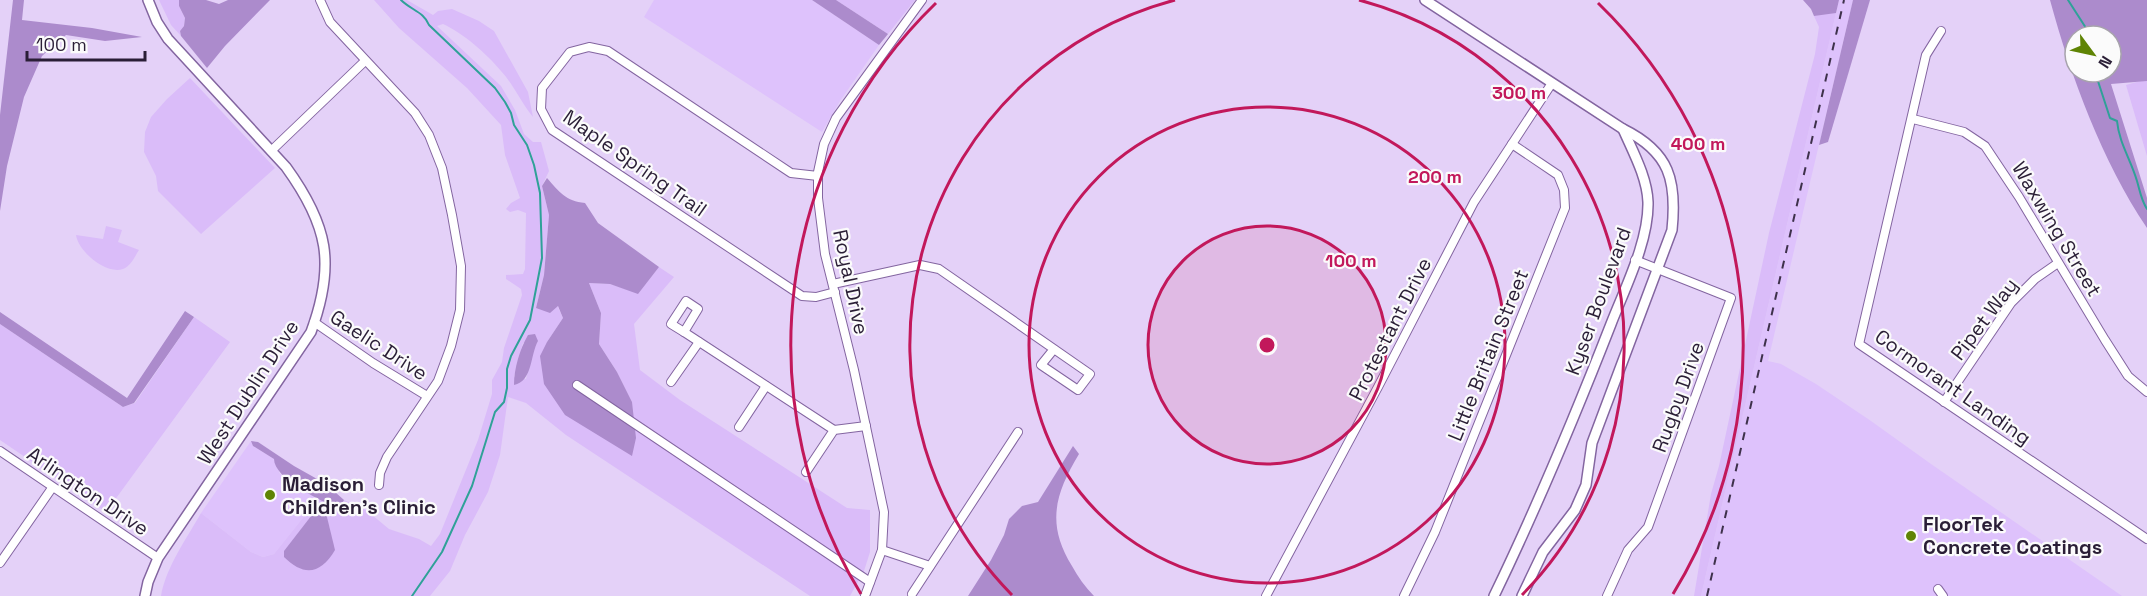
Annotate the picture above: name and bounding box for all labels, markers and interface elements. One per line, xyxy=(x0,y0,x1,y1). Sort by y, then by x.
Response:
scale bar xyxy=(27,24,146,62)
north arrow xyxy=(2063,24,2123,84)
text: 100 m xyxy=(36,33,87,56)
text: N xyxy=(2093,52,2117,72)
text: 300 m xyxy=(1492,81,1546,104)
street label: Maple Spring Trail xyxy=(558,104,712,222)
text: 400 m xyxy=(1671,132,1725,155)
street label: Waxwing Street xyxy=(2006,157,2108,301)
text: 200 m xyxy=(1408,165,1462,188)
street label: Kyser Boulevard xyxy=(1559,223,1637,379)
street label: Royal Drive xyxy=(827,227,875,337)
text: 100 m xyxy=(1325,249,1377,272)
street label: Protestant Drive xyxy=(1343,253,1437,405)
street label: Little Britain Street xyxy=(1442,265,1534,445)
street label: Pipet Way xyxy=(1945,273,2023,365)
street label: Gaelic Drive xyxy=(325,304,433,386)
street label: West Dublin Drive xyxy=(192,315,304,469)
street label: Cormorant Landing xyxy=(1870,323,2036,451)
centre of rings xyxy=(1257,335,1277,355)
street label: Rugby Drive xyxy=(1646,338,1710,456)
street label: Arlington Drive xyxy=(22,441,154,541)
place label: Madison Children's Clinic xyxy=(282,471,436,520)
marker: Madison Children's Clinic xyxy=(263,488,277,502)
place label: FloorTek Concrete Coatings xyxy=(1923,511,2102,560)
marker: FloorTek Concrete Coatings xyxy=(1904,529,1918,543)

